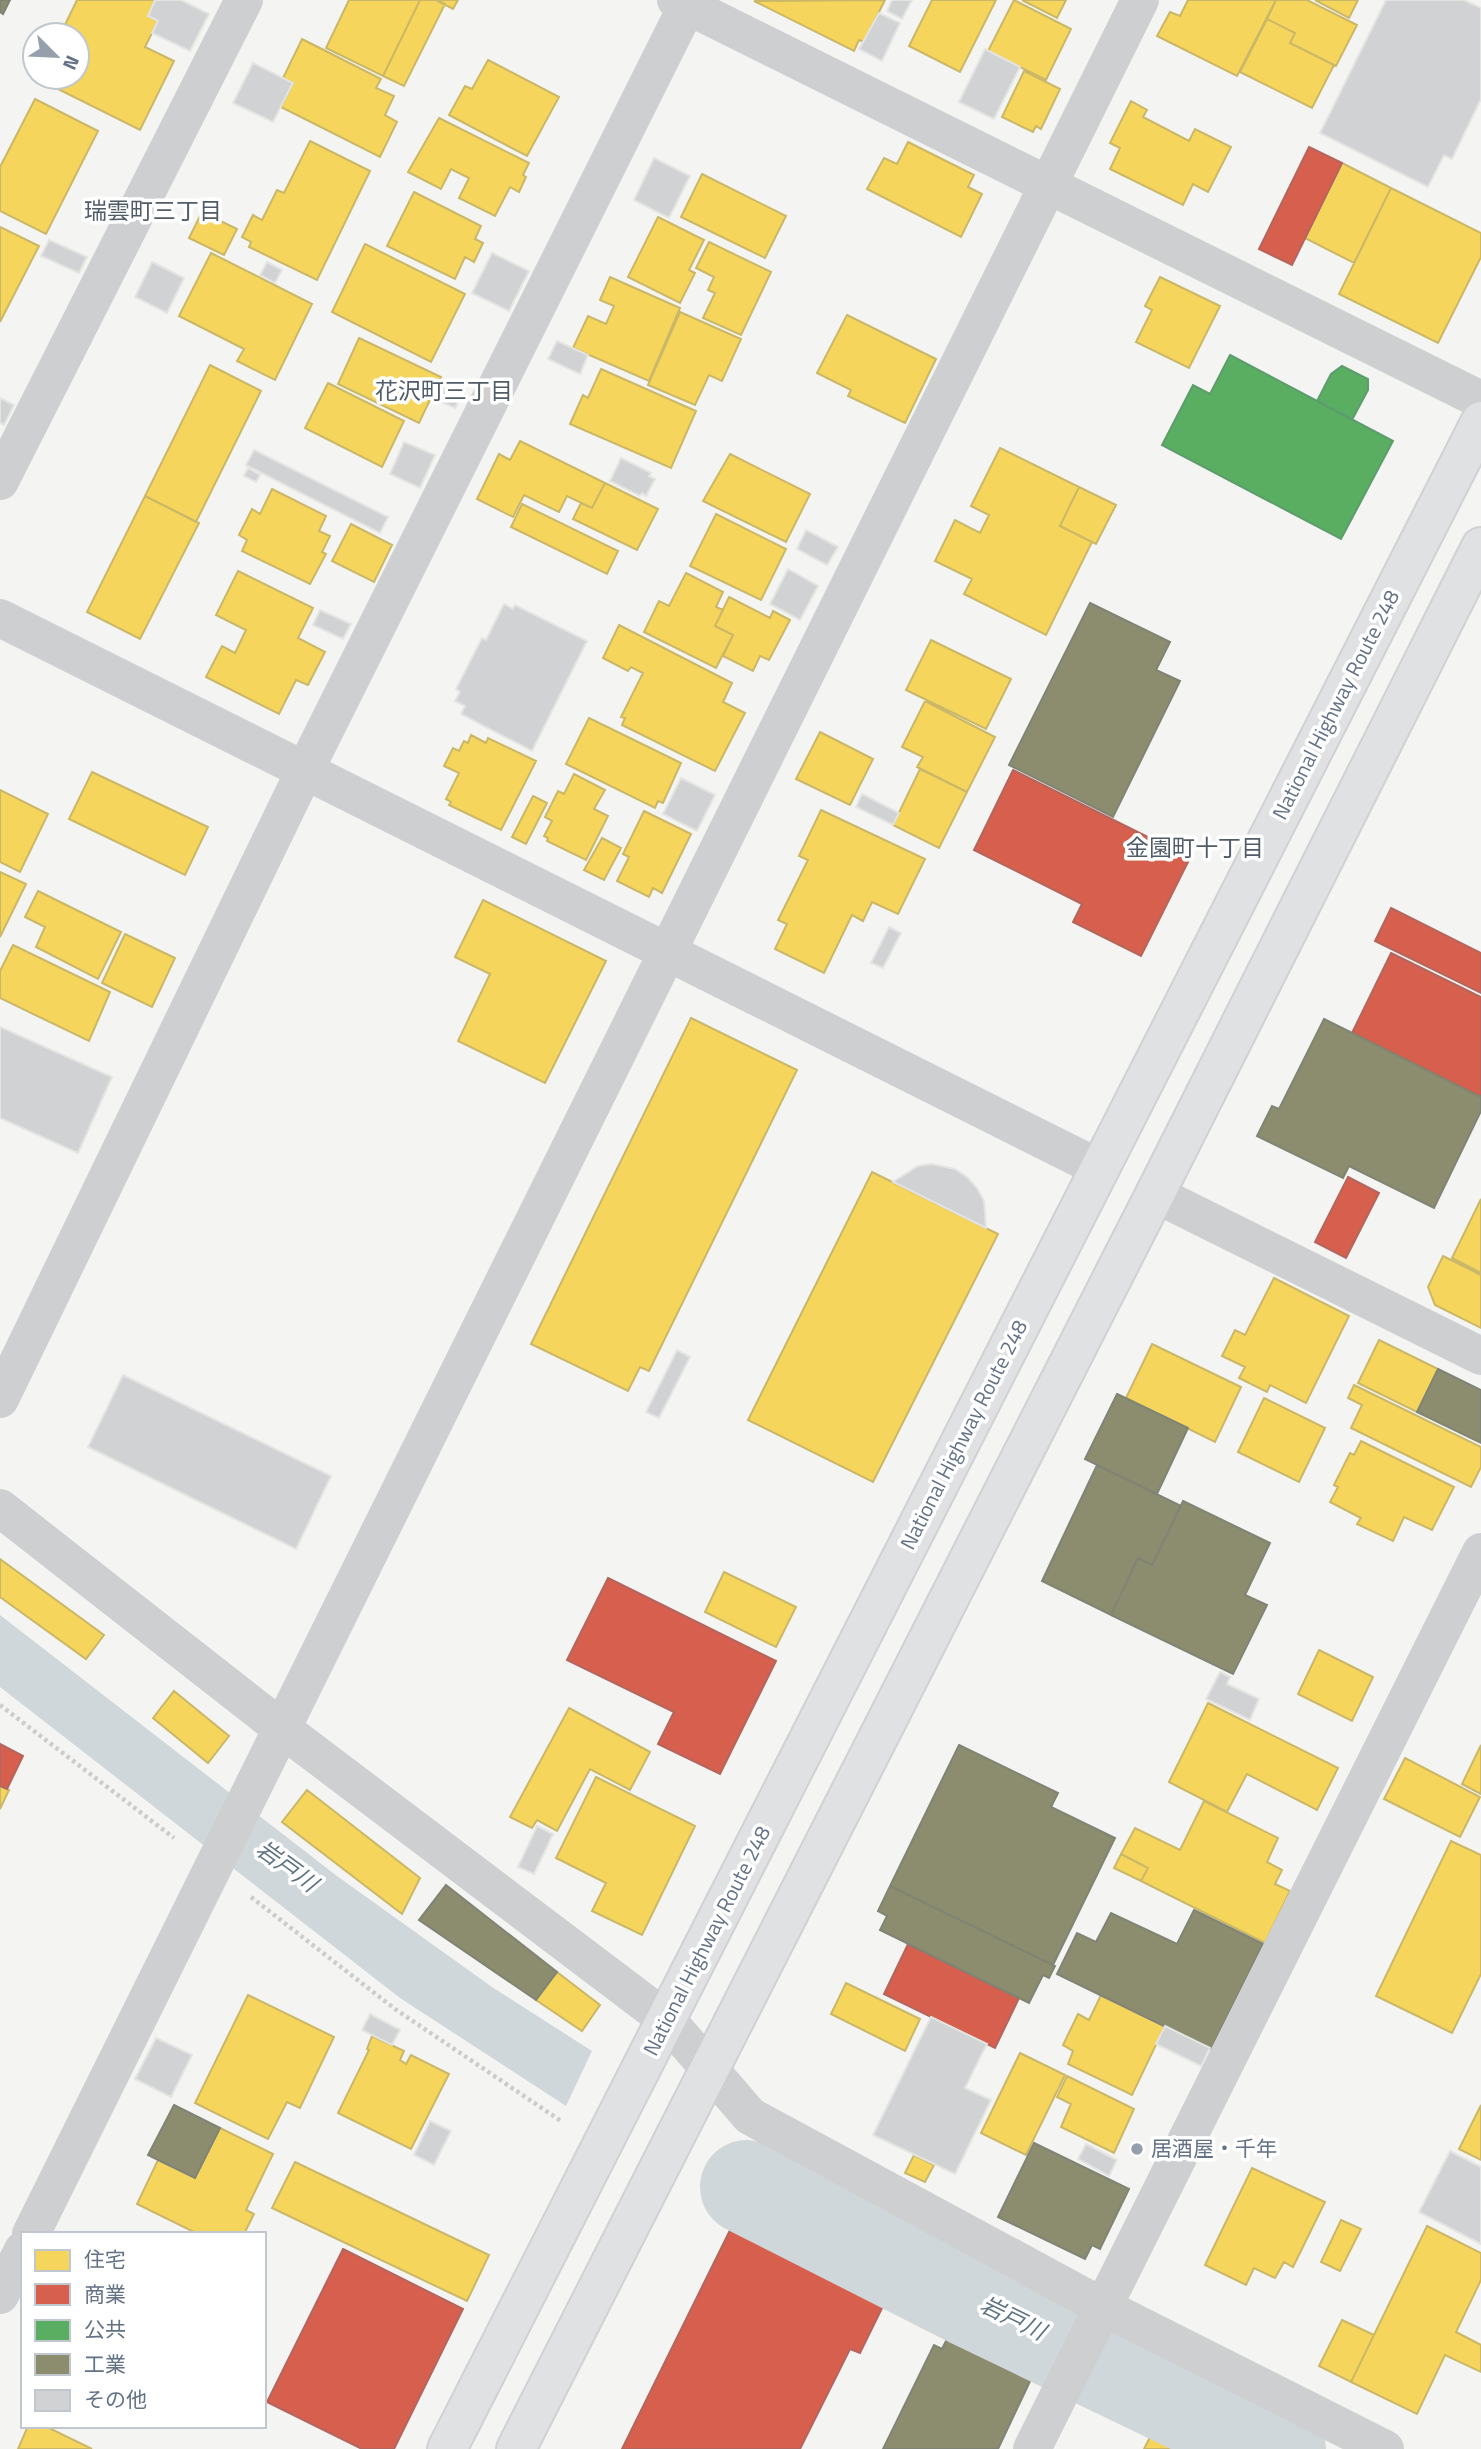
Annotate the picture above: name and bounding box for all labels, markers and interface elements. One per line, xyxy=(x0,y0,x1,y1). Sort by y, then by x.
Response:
north arrow xyxy=(21,21,91,91)
text: N xyxy=(56,51,88,75)
district label: 瑞雲町三丁目 xyxy=(84,193,222,228)
district label: 花沢町三丁目 xyxy=(375,373,513,408)
street label: National Highway Route 248 xyxy=(1263,584,1407,825)
district label: 金園町十丁目 xyxy=(1126,830,1264,865)
street label: National Highway Route 248 xyxy=(891,1314,1035,1555)
street label: National Highway Route 248 xyxy=(634,1820,778,2061)
water label: 岩戸川 xyxy=(249,1831,328,1902)
place label: 居酒屋・千年 xyxy=(1151,2132,1277,2164)
marker: 居酒屋・千年 xyxy=(1129,2141,1145,2157)
legend xyxy=(21,2232,266,2428)
text: 住宅 xyxy=(84,2243,126,2275)
text: 商業 xyxy=(84,2278,126,2310)
water label: 岩戸川 xyxy=(975,2287,1055,2350)
text: 公共 xyxy=(84,2313,126,2345)
text: 工業 xyxy=(84,2348,126,2380)
text: その他 xyxy=(84,2383,147,2415)

